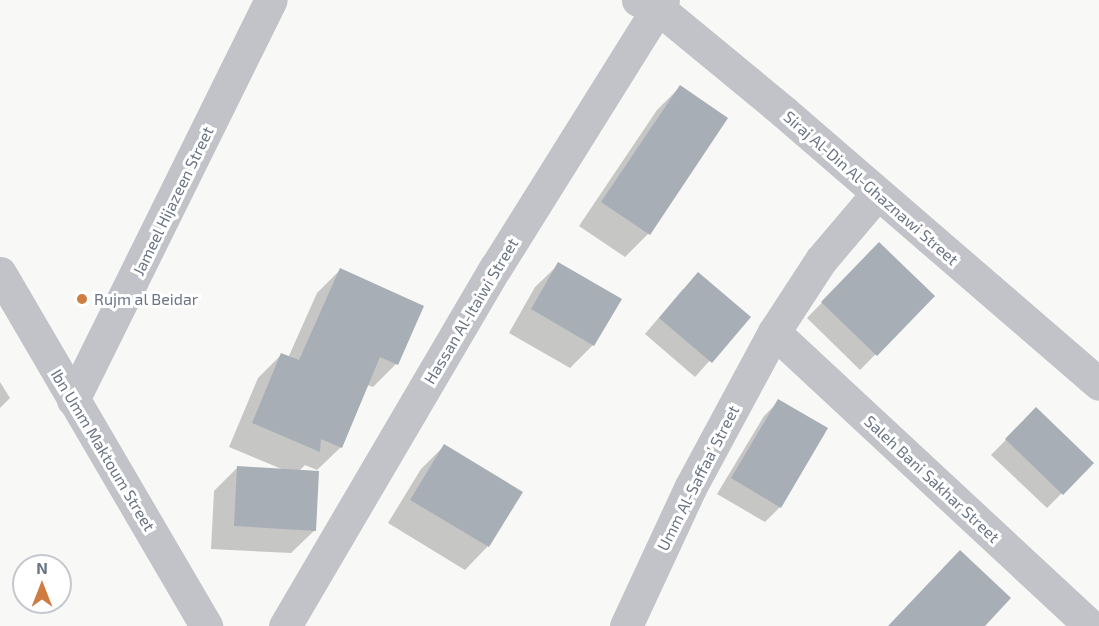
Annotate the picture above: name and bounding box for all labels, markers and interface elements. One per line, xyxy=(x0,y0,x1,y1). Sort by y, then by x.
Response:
street label: Siraj Al-Din Al-Ghaznawi Street xyxy=(779,107,963,269)
street label: Jameel Hijazeen Street xyxy=(128,123,218,279)
street label: Hassan Al-Itaiwi Street xyxy=(420,234,522,388)
place label: Rujm al Beidar xyxy=(94,289,199,309)
marker: Rujm al Beidar xyxy=(75,292,89,306)
street label: Ibn Umm Maktoum Street xyxy=(47,365,159,535)
street label: Umm Al-Saffaa’ Street xyxy=(653,402,743,554)
street label: Saleh Bani Sakhar Street xyxy=(860,411,1004,547)
north arrow xyxy=(12,554,72,614)
text: N xyxy=(36,558,48,577)

